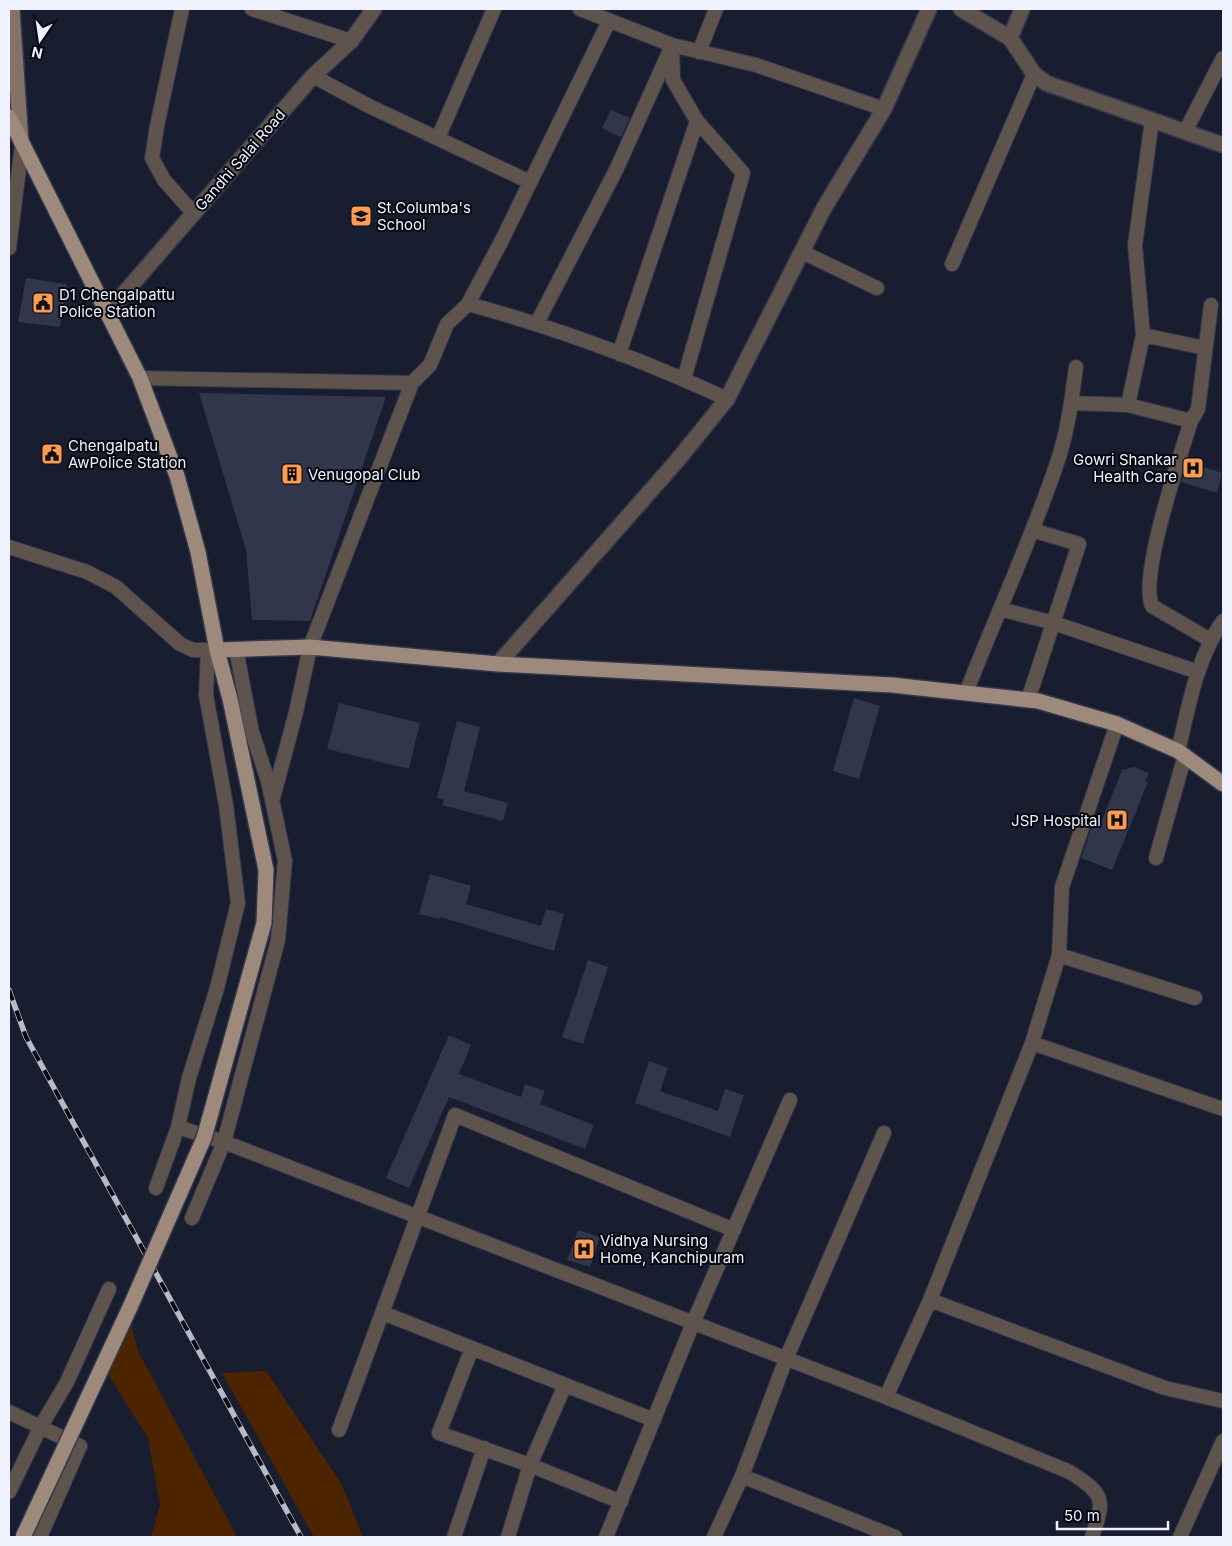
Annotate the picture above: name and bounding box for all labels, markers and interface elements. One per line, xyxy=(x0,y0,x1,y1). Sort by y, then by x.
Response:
north arrow xyxy=(15,15,65,65)
text: N xyxy=(30,44,44,63)
street label: Gandhi Salai Road xyxy=(191,105,289,215)
place label: St.Columba's School xyxy=(377,198,471,234)
school or university icon: St.Columba's School xyxy=(349,204,373,228)
place label: D1 Chengalpattu Police Station xyxy=(59,285,175,321)
public building icon: D1 Chengalpattu Police Station xyxy=(31,291,55,315)
place label: Chengalpatu AwPolice Station xyxy=(68,436,186,472)
public building icon: Chengalpatu AwPolice Station xyxy=(40,442,64,466)
place label: Gowri Shankar Health Care xyxy=(1073,450,1177,486)
hospital icon: Gowri Shankar Health Care xyxy=(1181,456,1205,480)
building icon: Venugopal Club xyxy=(280,462,304,486)
place label: Venugopal Club xyxy=(308,465,421,484)
hospital icon: JSP Hospital xyxy=(1105,808,1129,832)
place label: JSP Hospital xyxy=(1011,811,1101,830)
place label: Vidhya Nursing Home, Kanchipuram xyxy=(600,1231,744,1267)
hospital icon: Vidhya Nursing Home, Kanchipuram xyxy=(572,1237,596,1261)
scale bar xyxy=(1057,1498,1168,1530)
text: 50 m xyxy=(1064,1506,1100,1525)

